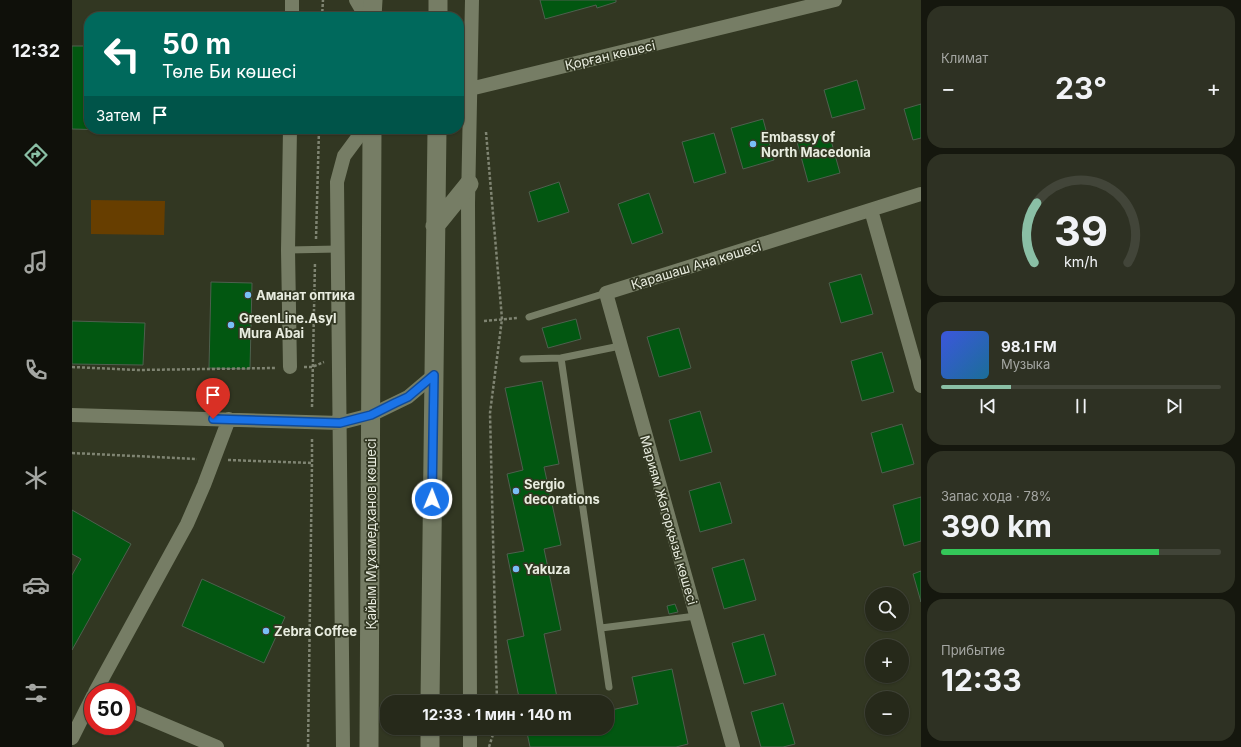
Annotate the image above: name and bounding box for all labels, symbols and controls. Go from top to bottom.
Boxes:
text: 50 m [162,27,231,61]
icon: left [96,28,148,80]
street label: Қорған көшесі [563,37,657,73]
text: 12:32 [12,40,60,61]
text: Климат [941,50,988,66]
text: Төле Би көшесі [162,61,296,82]
text: 23° [1055,70,1107,106]
text: − [941,75,956,101]
text: + [1206,75,1221,101]
icon: arrive [149,104,171,126]
text: Затем [96,106,141,125]
place label: Embassy of North Macedonia [761,129,871,160]
marker: Embassy of North Macedonia [748,139,758,149]
icon: directions [22,141,50,169]
text: 39 [1054,206,1108,256]
street label: Қарашаш Ана көшесі [629,238,763,292]
icon: music [22,248,50,276]
text: km/h [1064,253,1098,270]
place label: Аманат оптика [256,287,355,303]
marker: Аманат оптика [243,290,253,300]
place label: GreenLine.Asyl Mura Abai [239,310,337,341]
marker: GreenLine.Asyl Mura Abai [226,320,236,330]
text: 98.1 FM [1001,337,1057,356]
icon: phone [22,356,50,384]
text: Музыка [1001,356,1050,372]
pin [196,378,230,419]
icon: arrive [202,384,224,406]
icon: previous [977,395,999,417]
icon: pause [1070,395,1092,417]
icon: next [1163,395,1185,417]
street label: Мариям Жагорқызы көшесі [637,433,701,607]
street label: Қайым Мұхамедханов көшесі [363,439,379,629]
icon: climate [22,464,50,492]
place label: Sergio decorations [524,476,600,507]
position arrow [411,478,453,520]
marker: Sergio decorations [511,486,521,496]
text: Запас хода · 78% [941,488,1051,504]
text: 390 km [941,508,1052,544]
place label: Yakuza [524,561,570,577]
marker: Yakuza [511,564,521,574]
icon: car [22,571,50,599]
map controls [865,587,909,735]
button: search [865,587,909,631]
place label: Zebra Coffee [274,623,357,639]
marker: Zebra Coffee [261,626,271,636]
button: + [865,639,909,683]
text: Прибытие [941,642,1005,658]
text: 12:33 [941,662,1022,698]
icon: filters [22,679,50,707]
speed limit sign: 50 [84,683,136,735]
button: − [865,691,909,735]
text: 12:33 · 1 мин · 140 m [422,705,572,724]

